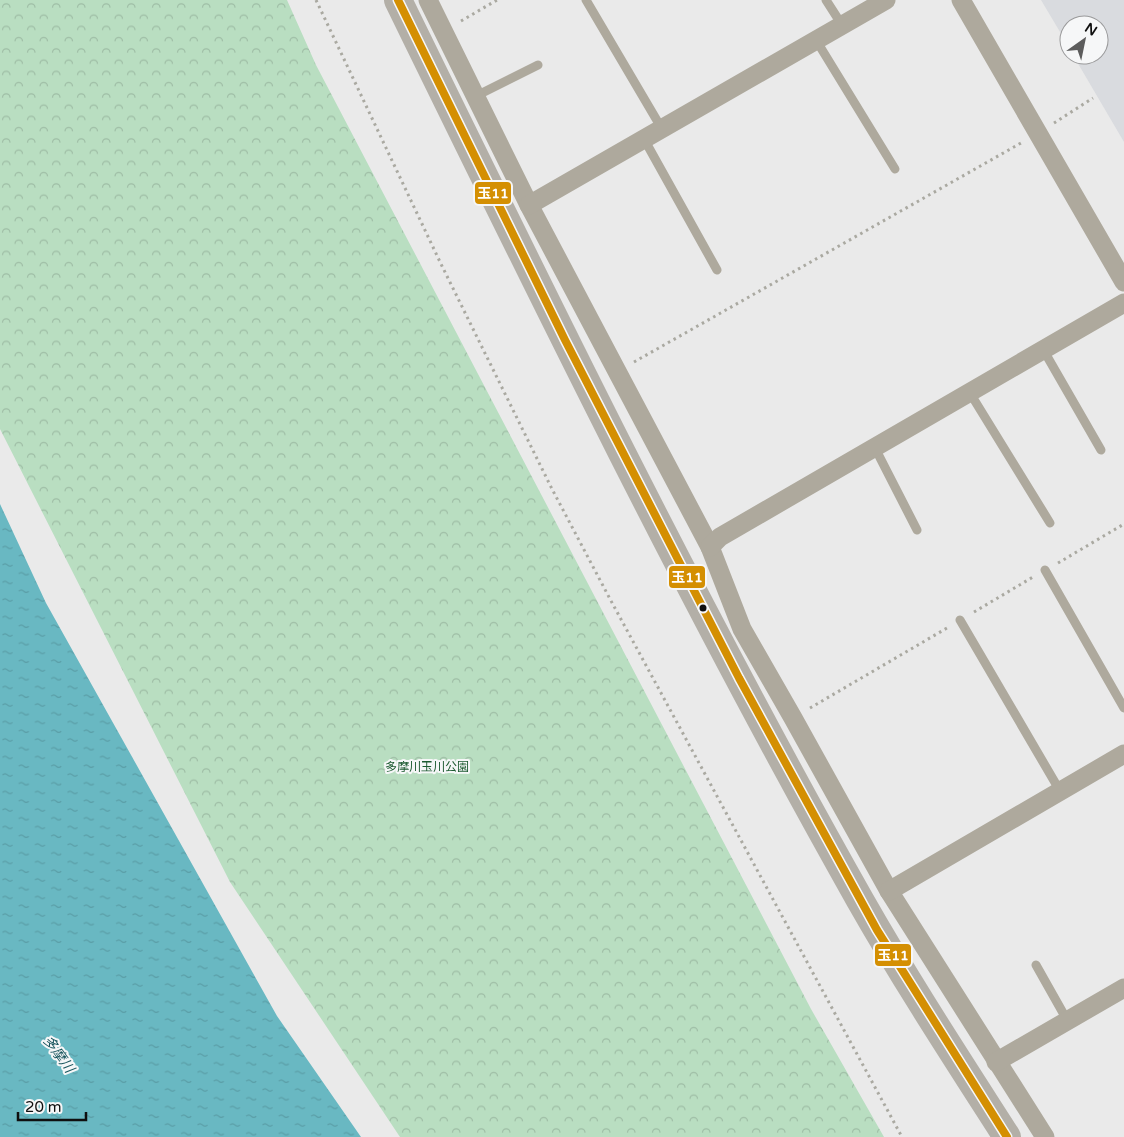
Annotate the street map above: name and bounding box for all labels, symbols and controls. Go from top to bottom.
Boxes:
north arrow [1059,15,1109,65]
text: N [1081,19,1100,40]
line badge: 玉11 [474,181,512,205]
text: 玉11 [477,185,509,202]
line badge: 玉11 [668,565,706,589]
text: 玉11 [671,569,703,586]
unlabelled marker [698,603,708,613]
park label: 多摩川玉川公園 [385,760,469,774]
line badge: 玉11 [874,943,912,967]
text: 玉11 [877,947,909,964]
water label: 多摩川 [39,1032,79,1078]
scale bar [18,1090,85,1122]
text: 20 m [25,1098,62,1116]

